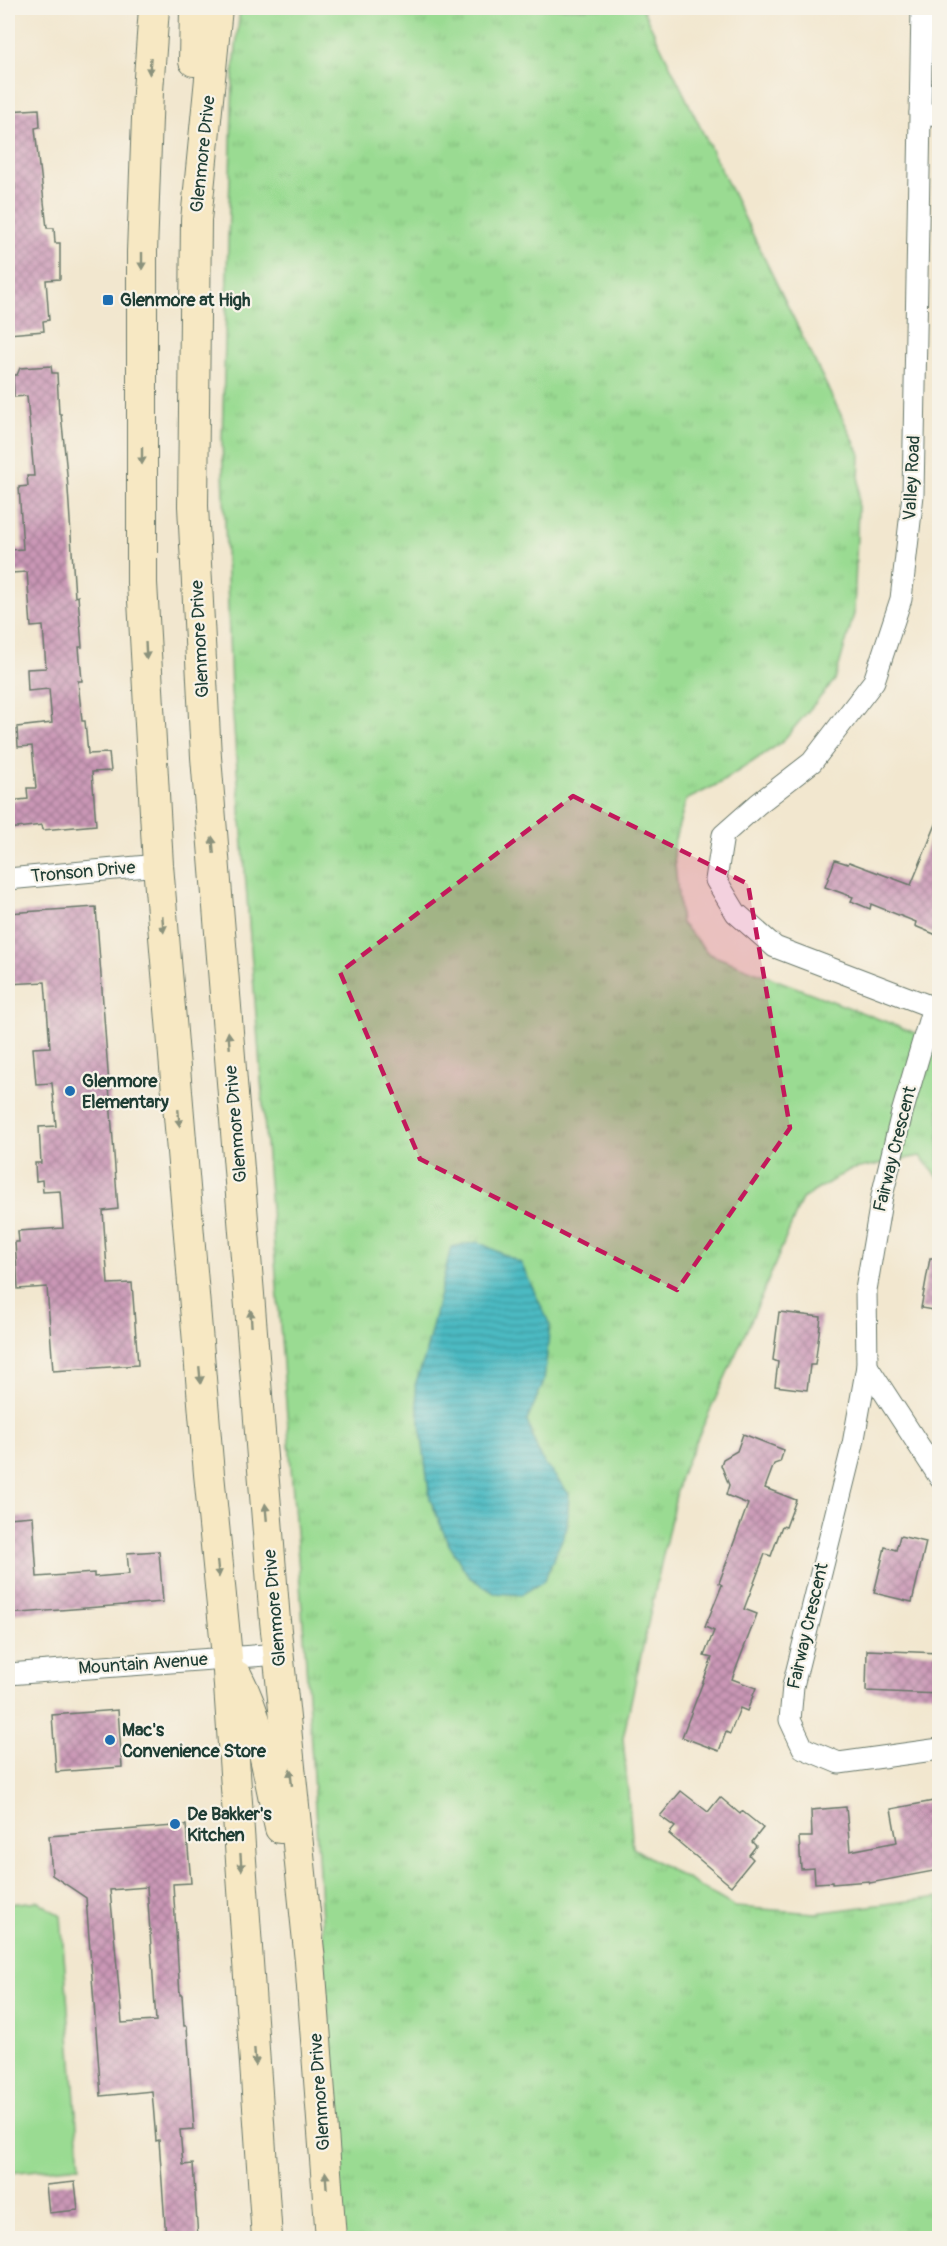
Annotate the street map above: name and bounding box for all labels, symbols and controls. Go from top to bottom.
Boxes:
one-way arrow [145,56,154,75]
street label: Glenmore Drive [185,94,221,214]
one-way arrow [137,251,147,270]
place label: Glenmore at High [120,289,251,312]
marker: Glenmore at High [101,293,115,307]
street label: Valley Road [898,435,926,521]
one-way arrow [137,446,147,465]
street label: Glenmore Drive [185,580,215,698]
one-way arrow [141,641,150,660]
one-way arrow [209,836,218,855]
street label: Tronson Drive [30,856,136,888]
one-way arrow [158,914,167,933]
one-way arrow [224,1030,234,1049]
street label: Glenmore Drive [219,1064,253,1184]
place label: Glenmore Elementary [82,1070,169,1114]
street label: Fairway Crescent [868,1083,922,1214]
marker: Glenmore Elementary [63,1084,77,1098]
one-way arrow [174,1108,184,1127]
one-way arrow [246,1308,256,1327]
one-way arrow [195,1366,205,1385]
one-way arrow [262,1503,271,1522]
street label: Glenmore Drive [258,1548,292,1668]
one-way arrow [213,1560,223,1579]
street label: Fairway Crescent [782,1560,834,1691]
street label: Mountain Avenue [77,1648,209,1680]
place label: Mac's Convenience Store [122,1719,267,1763]
marker: Mac's Convenience Store [103,1733,117,1747]
one-way arrow [286,1767,296,1786]
place label: De Bakker's Kitchen [187,1803,272,1847]
marker: De Bakker's Kitchen [168,1817,182,1831]
one-way arrow [236,1853,246,1872]
street label: Glenmore Drive [304,2032,336,2151]
one-way arrow [250,2047,259,2066]
one-way arrow [322,2171,331,2190]

